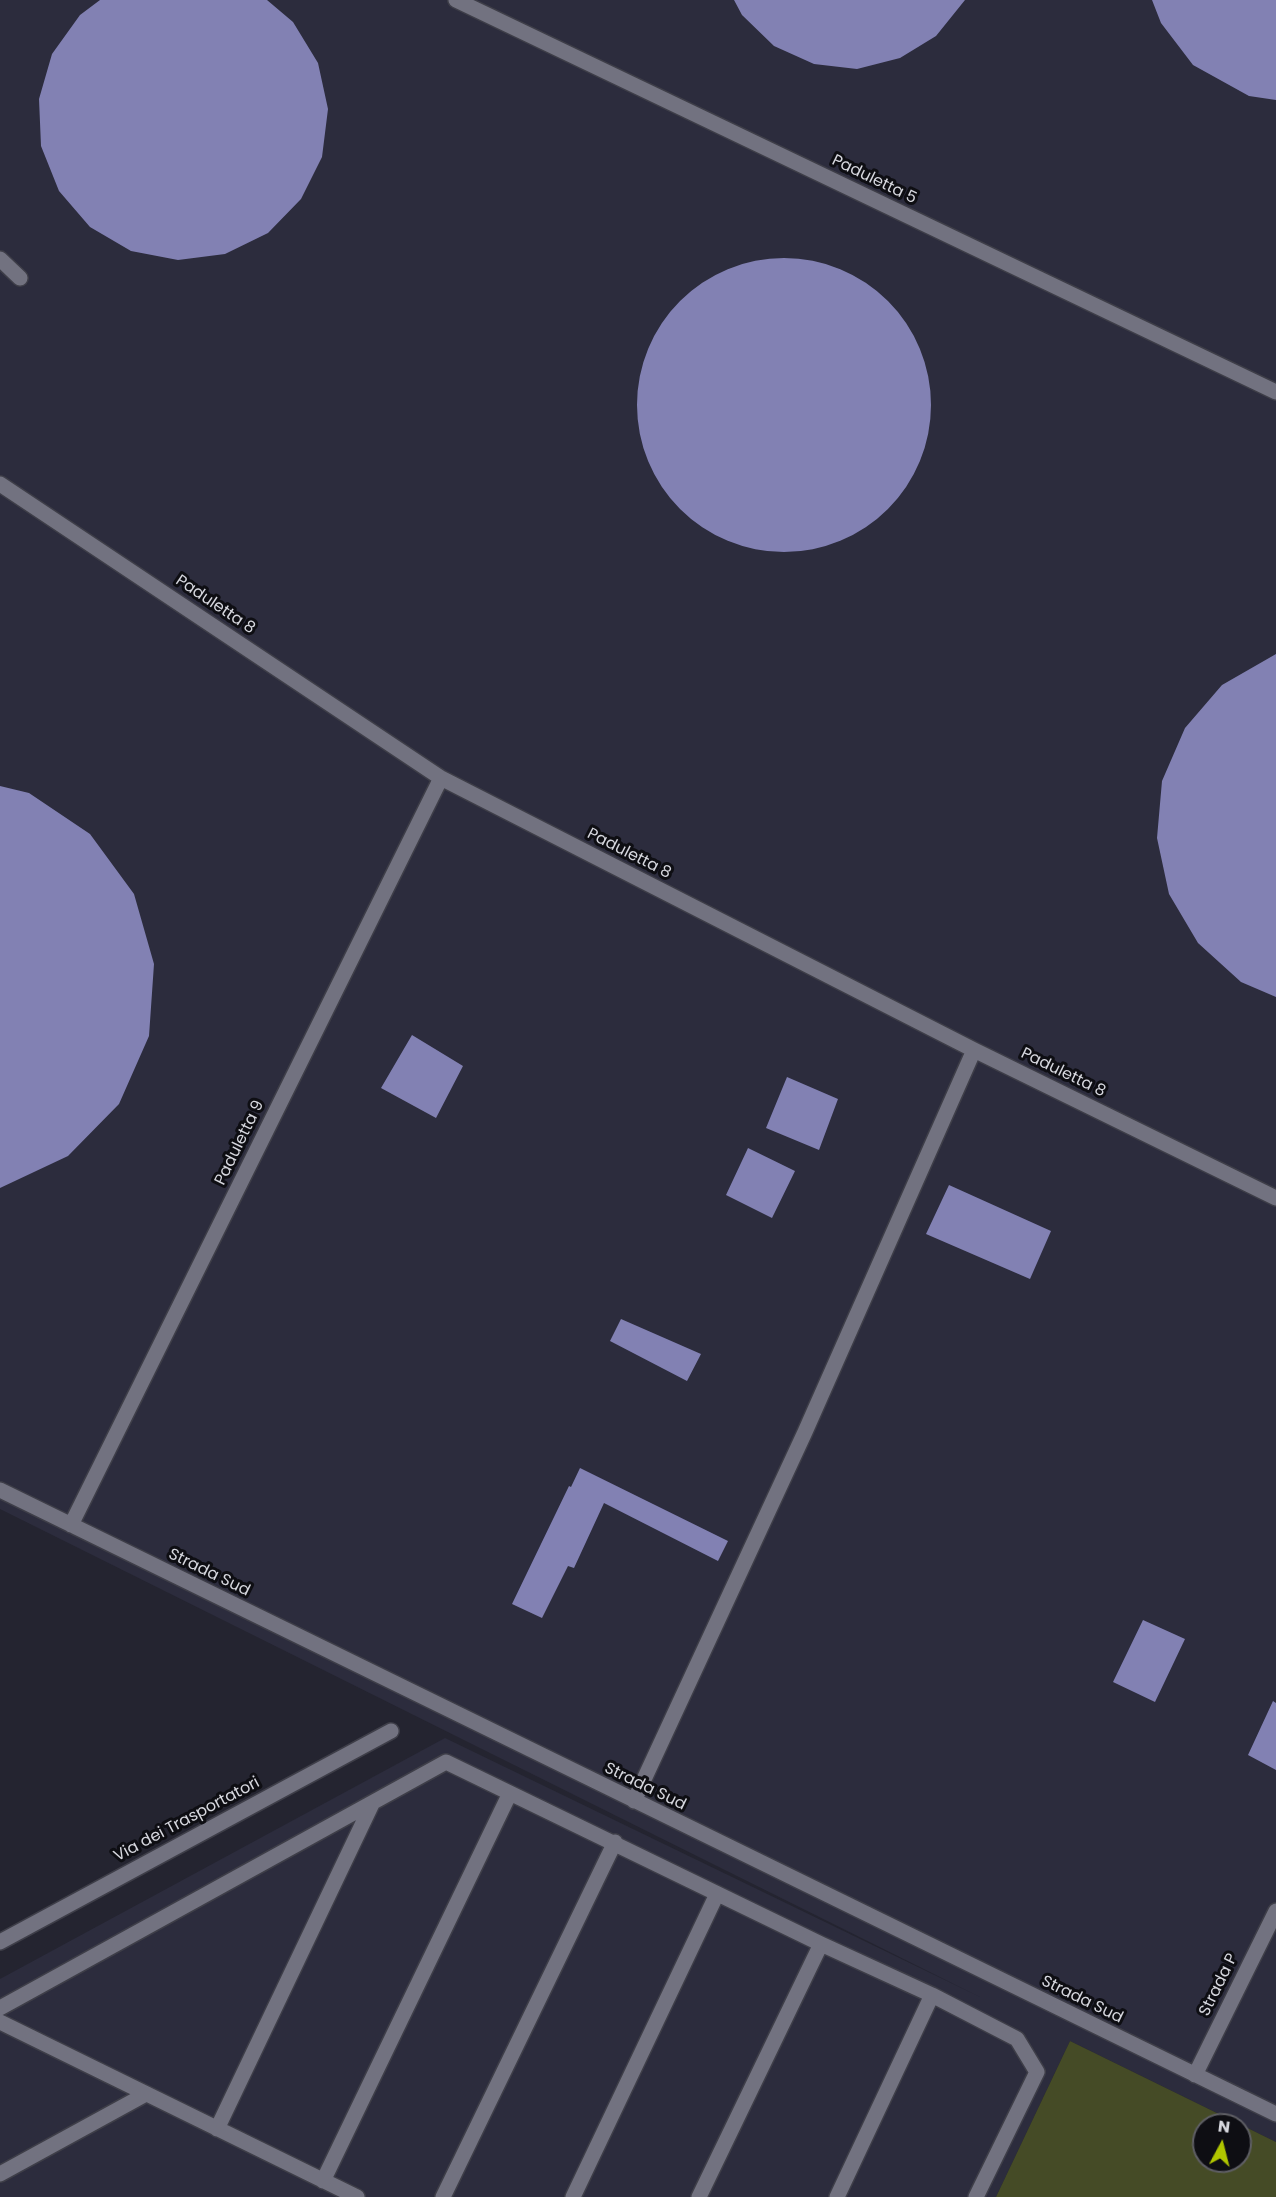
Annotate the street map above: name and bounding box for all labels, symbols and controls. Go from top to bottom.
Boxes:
street label: Paduletta 5 [829,151,919,209]
street label: Paduletta 8 [172,571,258,639]
street label: Paduletta 8 [584,825,674,883]
street label: Paduletta 8 [1018,1044,1108,1102]
street label: Paduletta 9 [211,1098,269,1188]
street label: Strada Sud [165,1545,253,1601]
street label: Strada Sud [601,1759,689,1815]
street label: Via dei Trasportatori [111,1773,263,1867]
street label: Strada P [1196,1951,1242,2019]
street label: Strada Sud [1038,1972,1126,2028]
north arrow [1192,2113,1252,2173]
text: N [1217,2114,1231,2139]

